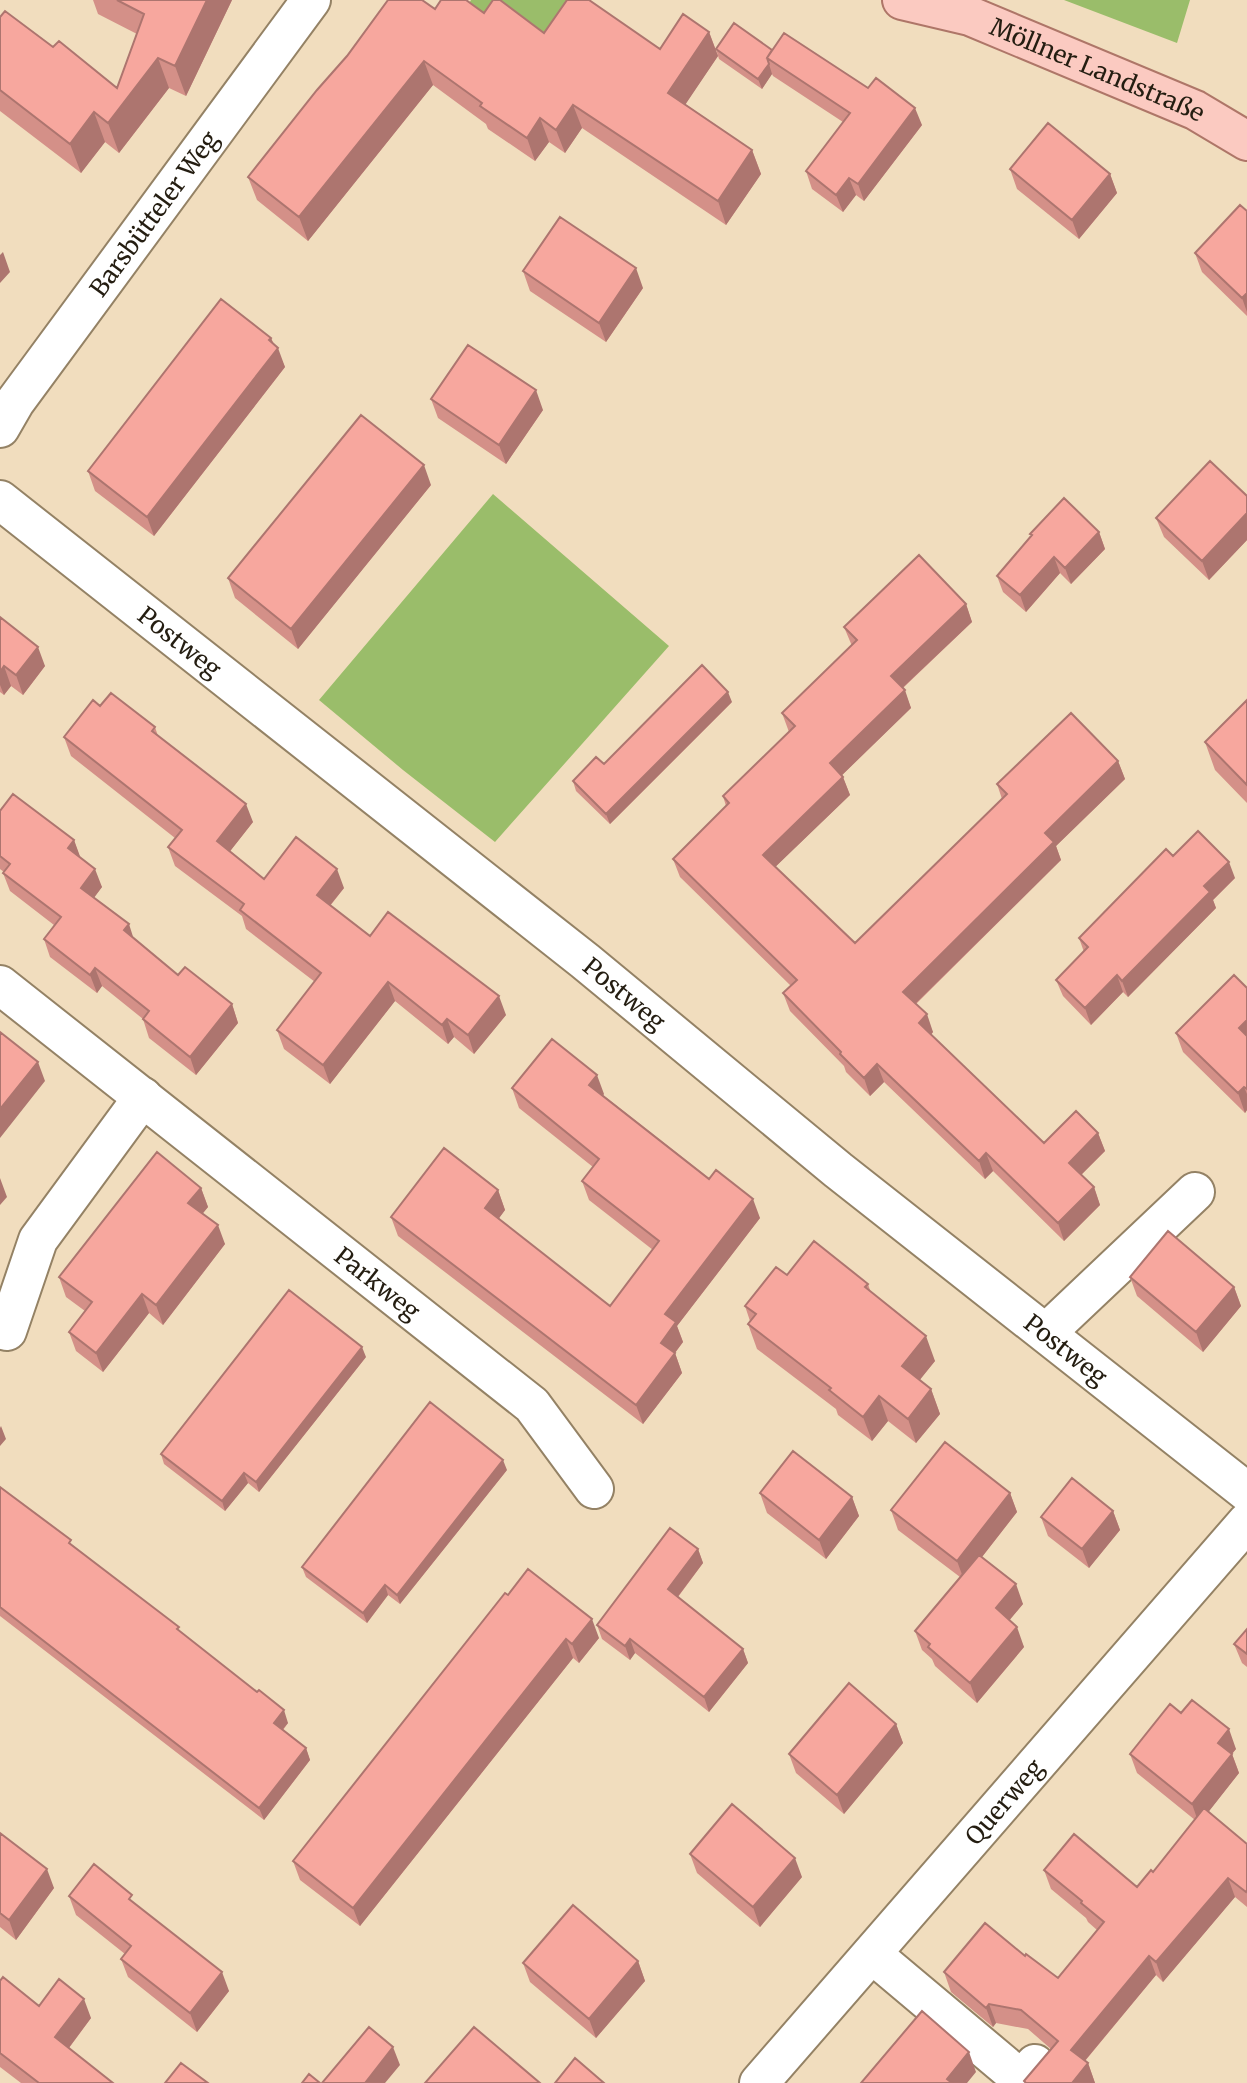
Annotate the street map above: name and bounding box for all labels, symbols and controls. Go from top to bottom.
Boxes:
street label: Möllner Landstraße [986,11,1211,128]
street label: Barsbütteler Weg [82,124,225,303]
street label: Postweg [132,599,228,684]
street label: Postweg [577,950,672,1037]
street label: Parkweg [328,1240,427,1327]
street label: Postweg [1018,1307,1114,1392]
street label: Querweg [958,1752,1050,1851]

